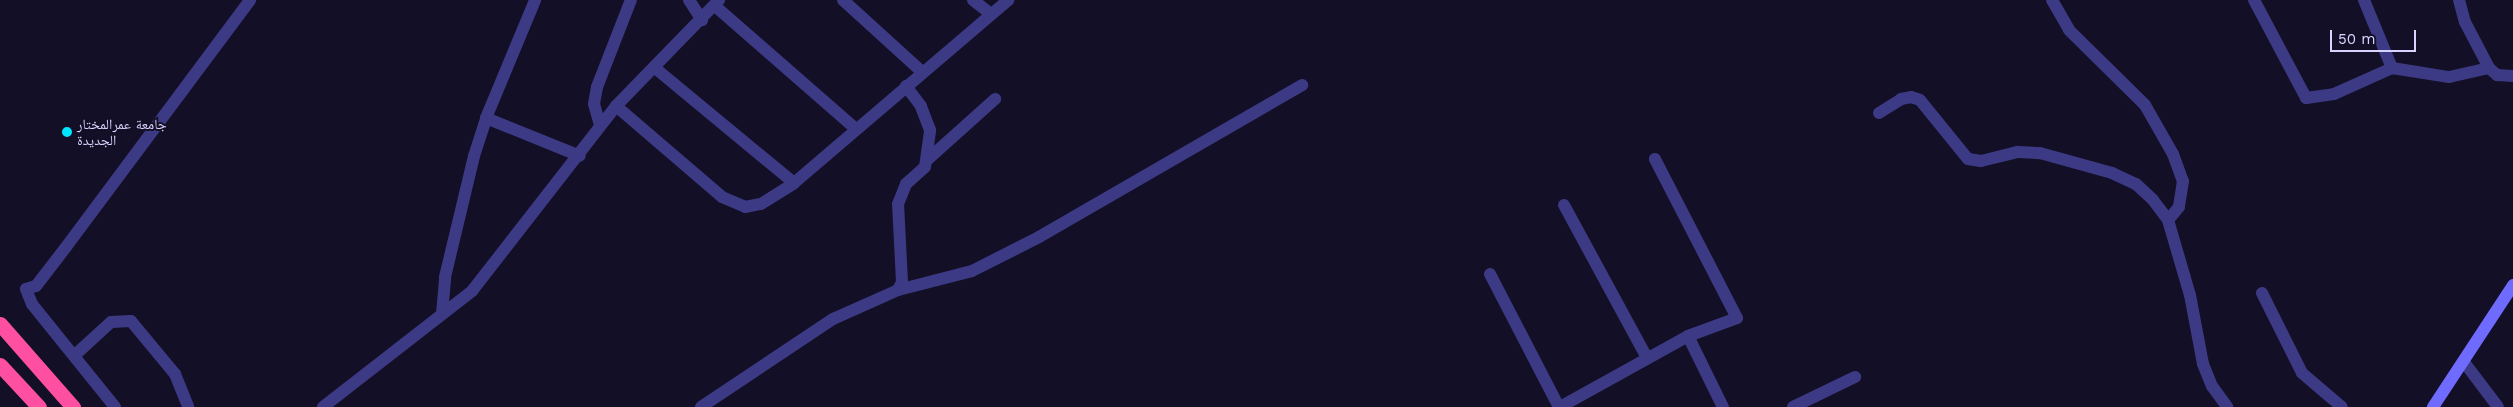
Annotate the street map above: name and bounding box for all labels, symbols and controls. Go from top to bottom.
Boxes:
scale bar [2333,20,2419,52]
text: 50 m [2338,30,2375,48]
place label: جامعة عمرالمختار الجديدة [77,116,167,148]
marker: جامعة عمرالمختار الجديدة [61,126,73,138]

